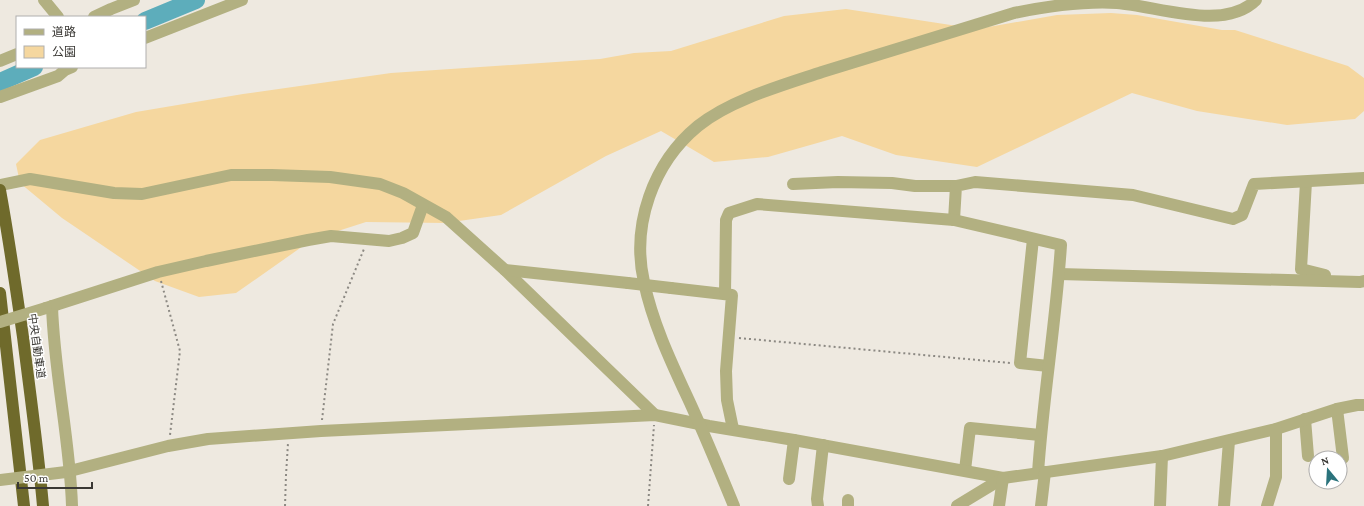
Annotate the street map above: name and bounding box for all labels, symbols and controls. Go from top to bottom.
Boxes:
legend [16,16,146,68]
text: 道路 [52,25,76,39]
text: 公園 [52,45,76,59]
street label: 中央自動車道 [26,312,48,380]
north arrow [1308,450,1348,490]
text: N [1319,453,1331,467]
scale bar [18,464,92,490]
text: 50 m [24,471,49,485]

